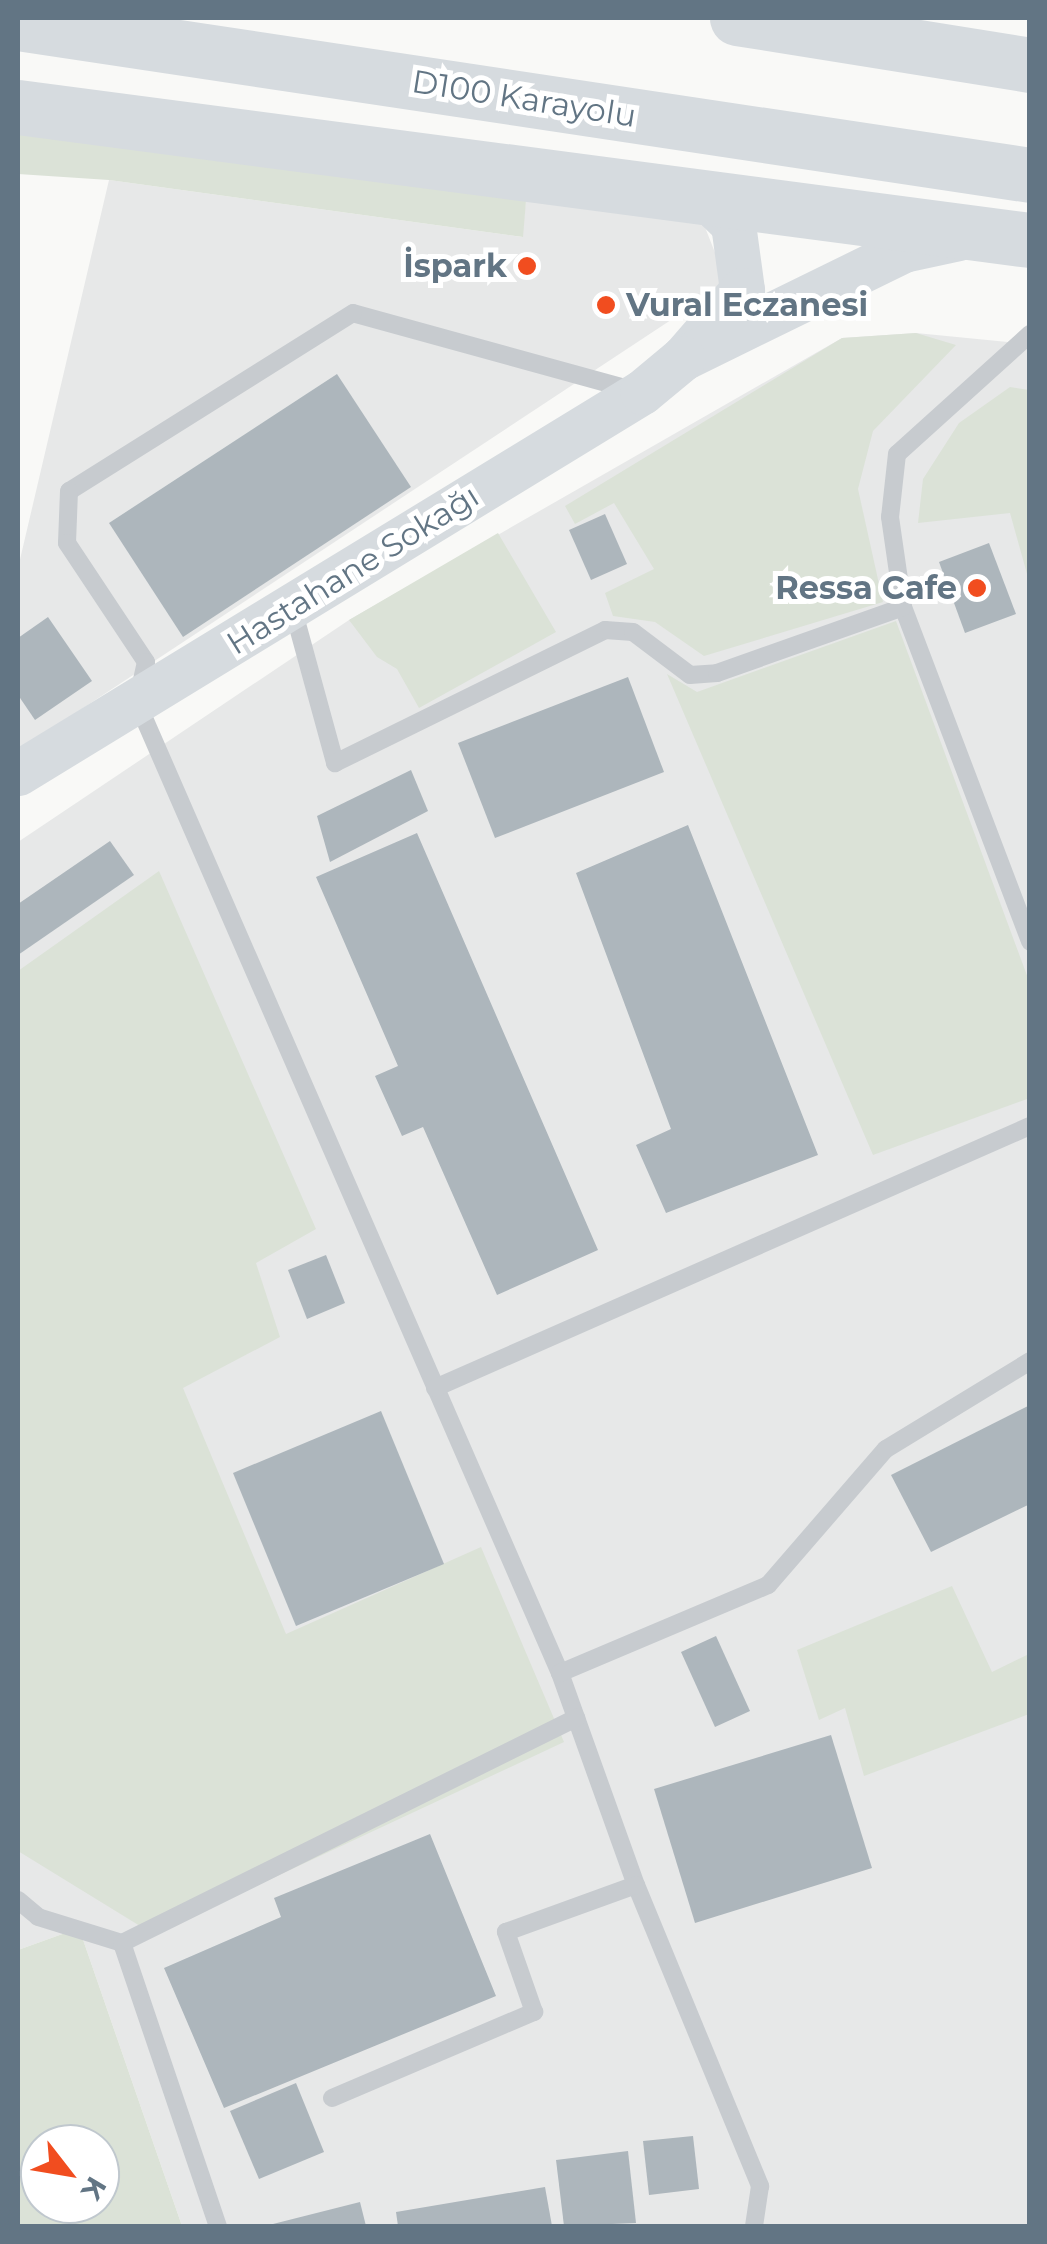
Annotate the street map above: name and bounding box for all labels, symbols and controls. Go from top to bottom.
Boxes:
street label: D100 Karayolu [409,62,639,136]
place label: İspark [403,247,507,285]
marker: İspark [516,255,538,277]
place label: Vural Eczanesi [626,286,868,324]
marker: Vural Eczanesi [595,294,617,316]
street label: Hastahane Sokağı [220,477,486,663]
place label: Ressa Cafe [775,569,957,607]
marker: Ressa Cafe [966,577,988,599]
north arrow [20,2124,120,2224]
text: K [74,2171,114,2206]

